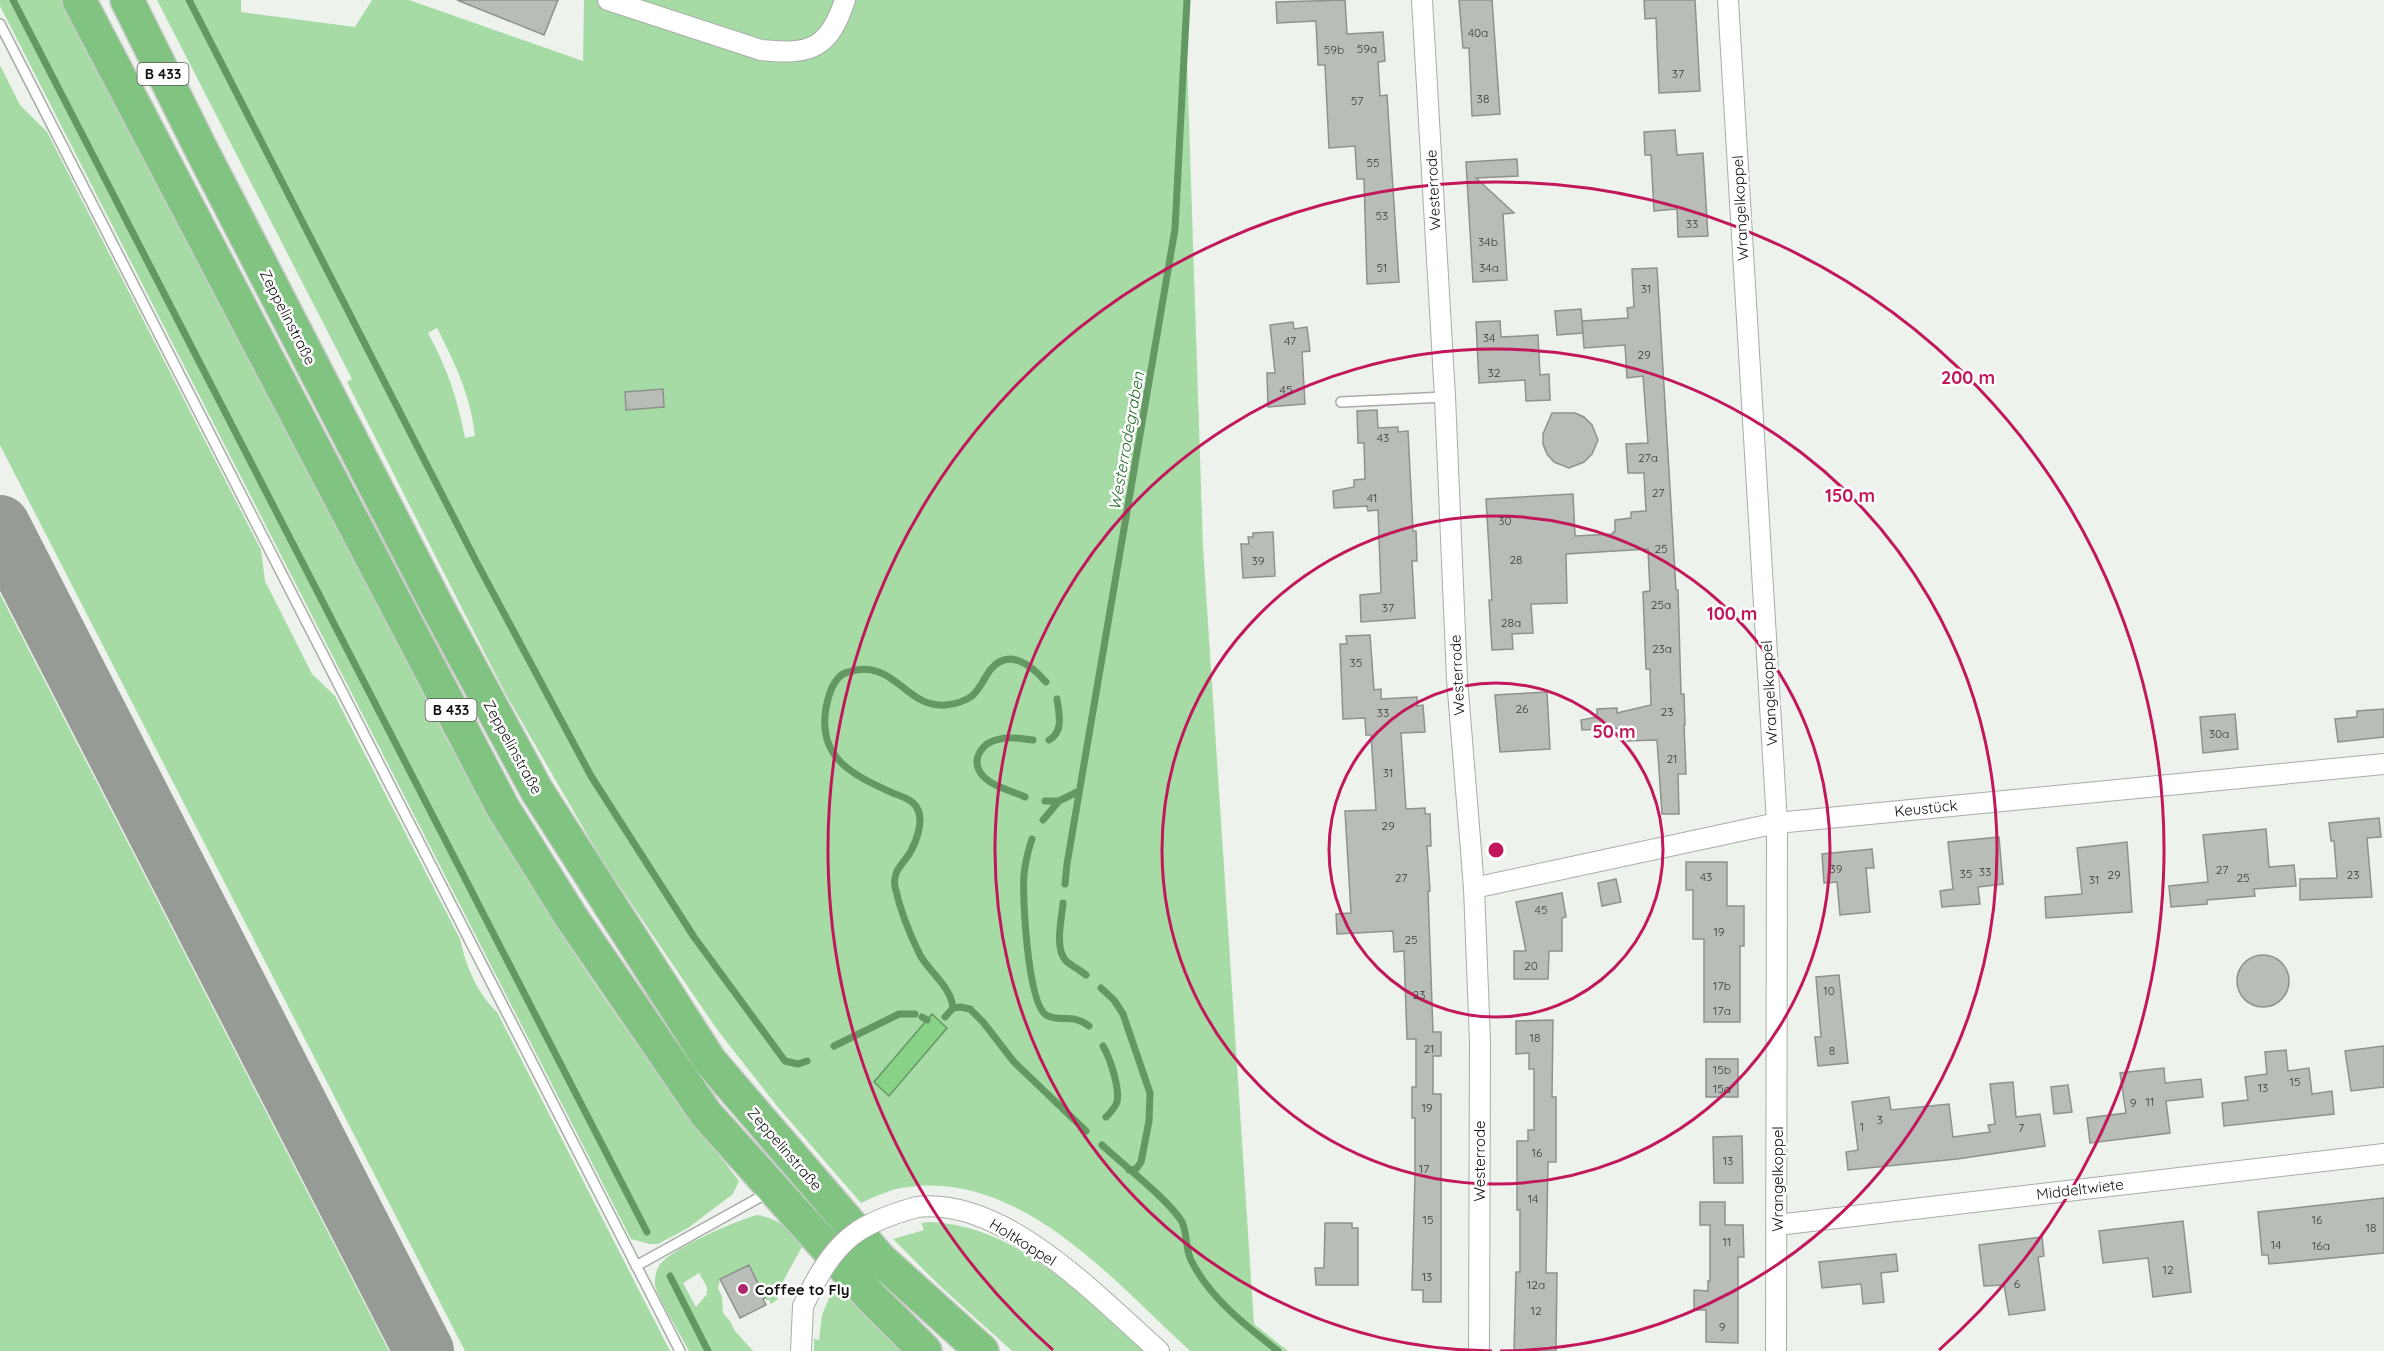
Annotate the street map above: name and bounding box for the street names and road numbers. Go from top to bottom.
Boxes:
road number: B 433 [138,63,188,85]
street label: Westerrode [1421,149,1445,231]
street label: Wrangelkoppel [1728,155,1752,261]
street label: Zeppelinstraße [256,266,320,368]
street label: Westerrode [1445,634,1469,716]
street label: Wrangelkoppel [1757,640,1781,746]
street label: Zeppelinstraße [479,697,547,797]
road number: B 433 [426,699,476,721]
street label: Keustück [1894,795,1958,821]
street label: Zeppelinstraße [744,1103,826,1195]
street label: Westerrode [1470,1120,1489,1202]
street label: Wrangelkoppel [1768,1126,1787,1232]
street label: Middeltwiete [2035,1174,2125,1204]
street label: Holtkoppel [986,1214,1060,1270]

